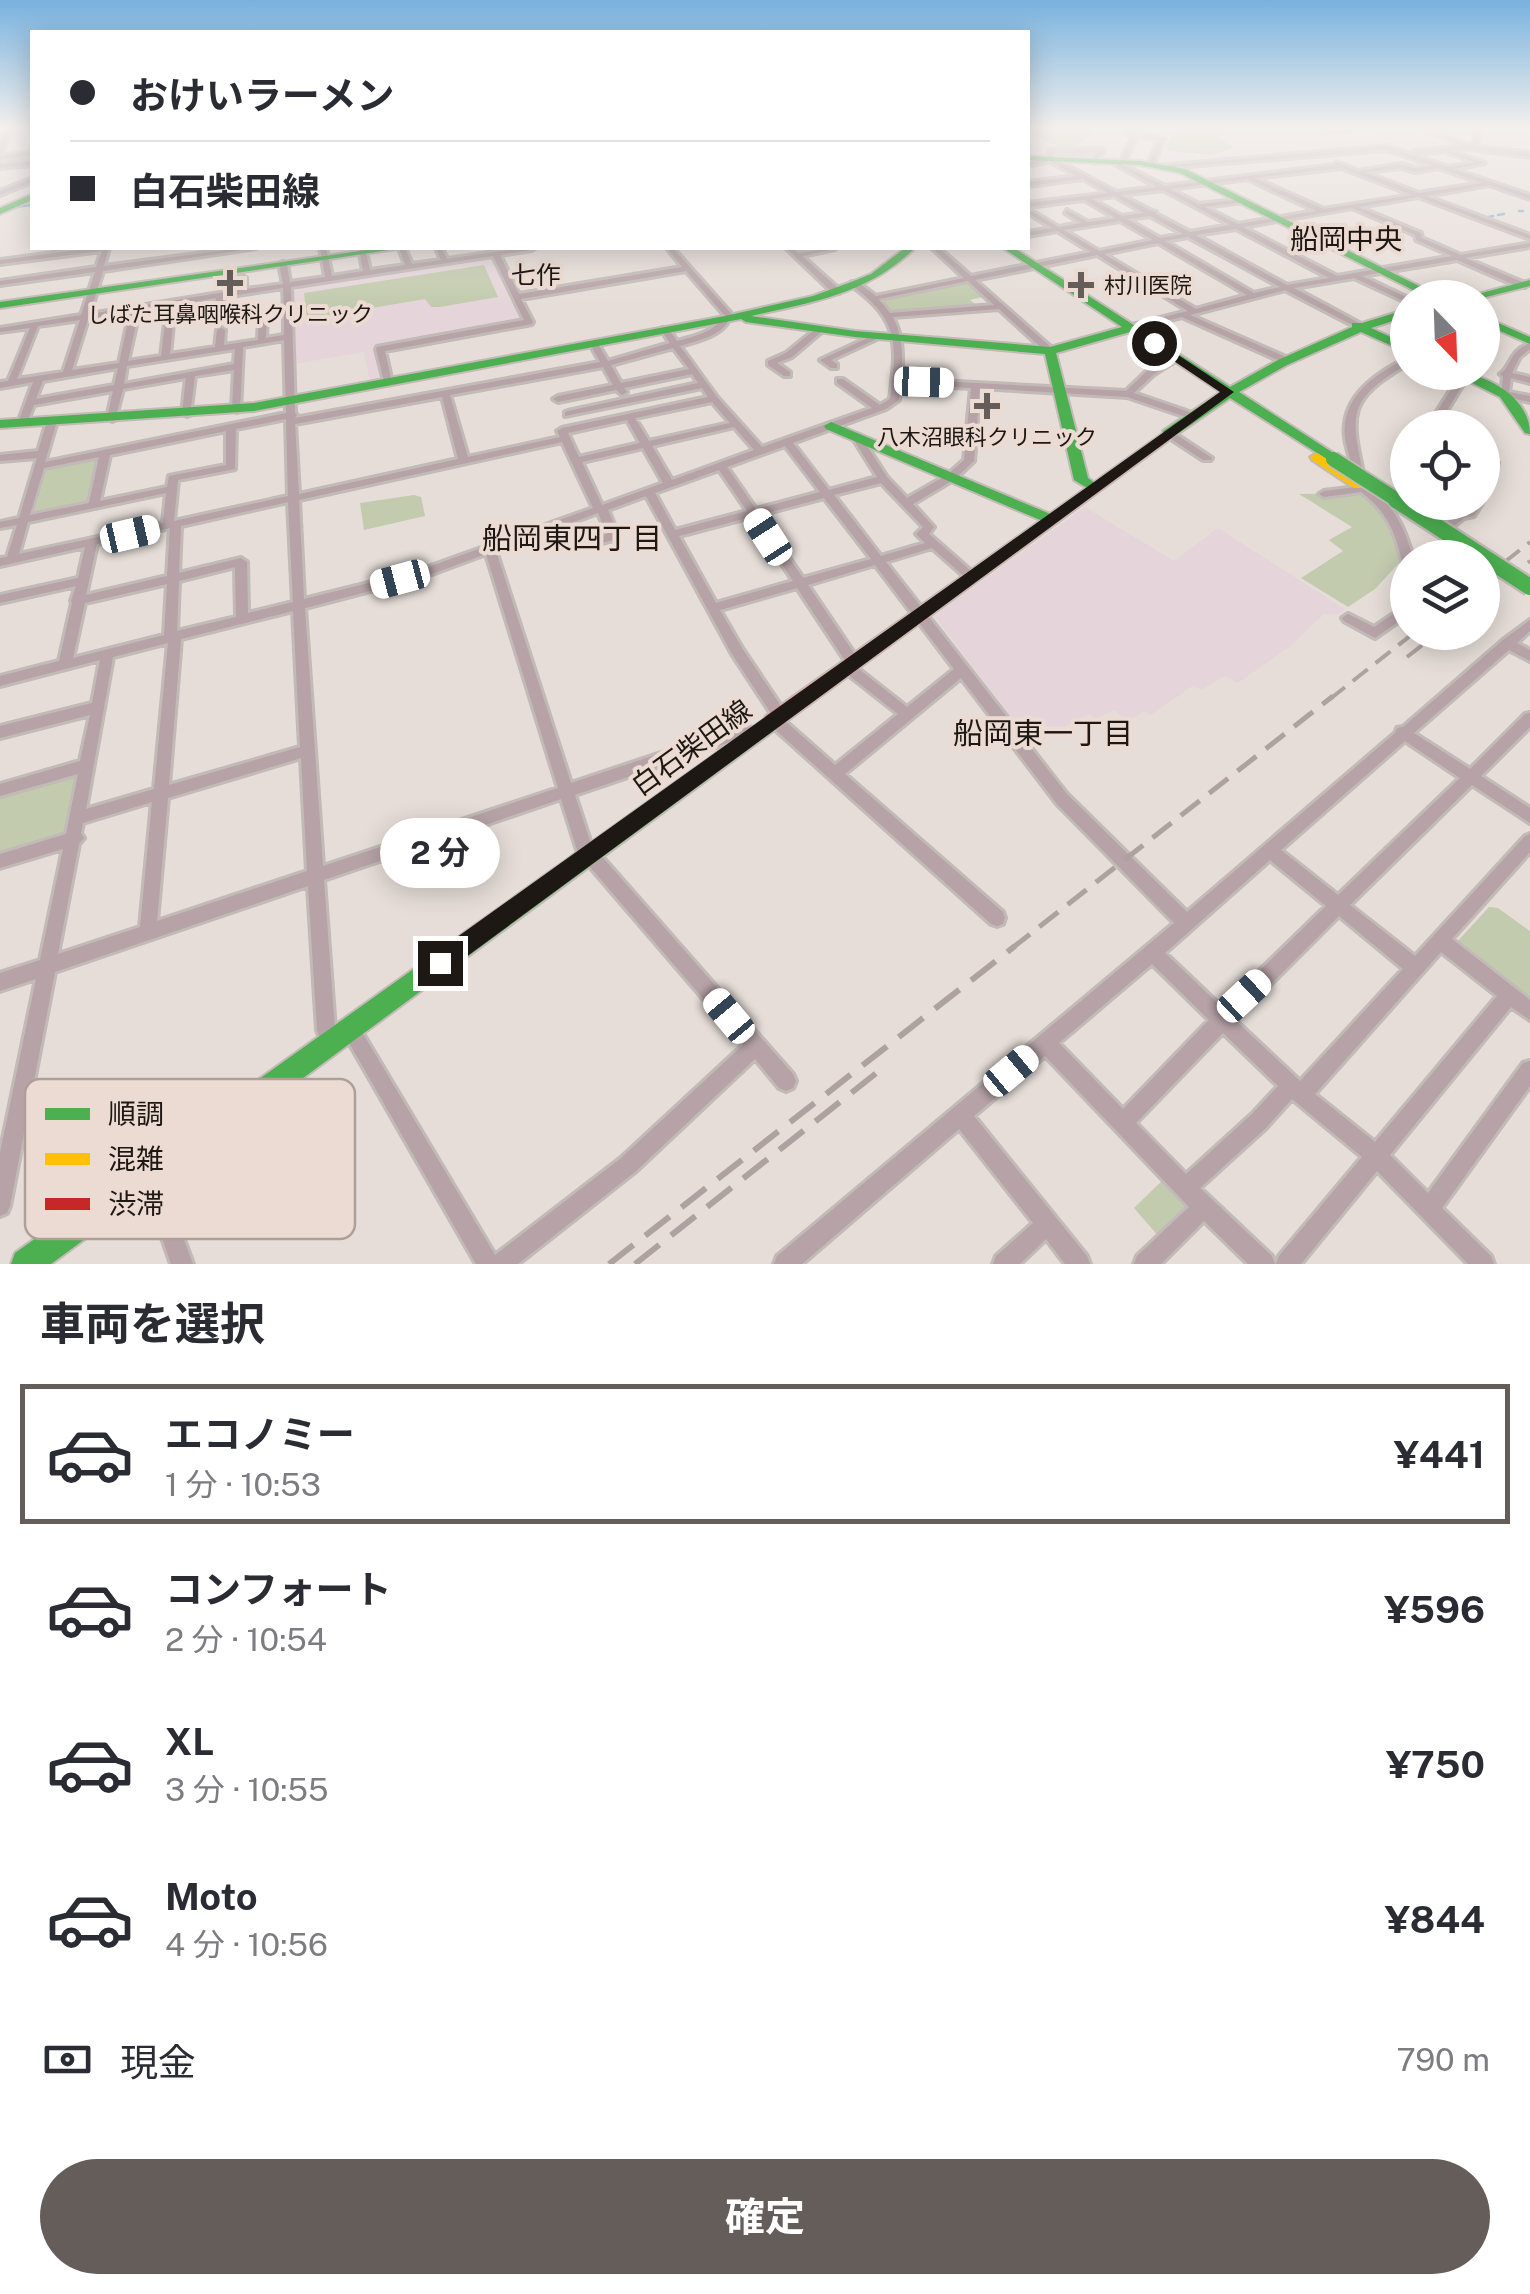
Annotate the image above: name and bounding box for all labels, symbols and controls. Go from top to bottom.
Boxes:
text: おけいラーメン [130,73,394,118]
text: 白石柴田線 [130,169,320,214]
district label: 船岡中央 [1290,222,1402,255]
district label: 七作 [511,260,561,290]
marker: しばた耳鼻咽喉科クリニック [217,270,243,296]
marker: 村川医院 [1068,272,1094,298]
place label: 村川医院 [1104,272,1192,298]
north arrow [1390,280,1500,390]
map controls [1390,280,1500,650]
place label: しばた耳鼻咽喉科クリニック [87,301,373,327]
route start [1132,321,1177,366]
car [893,366,955,398]
marker: 八木沼眼科クリニック [974,393,1000,419]
button: locate [1390,410,1500,520]
place label: 八木沼眼科クリニック [877,424,1097,450]
car [739,504,797,570]
car [97,513,163,555]
district label: 船岡東四丁目 [482,520,662,556]
button: layers [1390,540,1500,650]
car [367,557,433,601]
street label: 白石柴田線 [625,693,757,801]
district label: 船岡東一丁目 [953,715,1133,751]
callout: 2 分 [380,818,500,888]
text: 2 分 [410,834,470,871]
route end [418,941,463,986]
car [1212,965,1276,1027]
car [698,983,760,1049]
car [978,1040,1044,1102]
legend [25,1079,355,1239]
text: 順調 [108,1097,164,1130]
text: 混雑 [108,1142,164,1175]
text: 渋滞 [108,1187,164,1220]
text: 車両を選択 [40,1297,265,1350]
icon: car [45,1409,135,1499]
text: エコノミー [165,1412,355,1457]
text: ¥441 [1394,1432,1485,1477]
text: 1 分 · 10:53 [165,1466,321,1503]
icon: car [45,1564,135,1654]
text: コンフォート [165,1567,392,1612]
text: ¥596 [1384,1587,1485,1632]
text: 2 分 · 10:54 [165,1621,327,1658]
icon: car [45,1719,135,1809]
text: XL [165,1719,214,1764]
text: ¥750 [1386,1742,1485,1787]
text: 3 分 · 10:55 [165,1771,328,1808]
icon: car [45,1874,135,1964]
text: Moto [165,1874,258,1919]
text: ¥844 [1385,1897,1485,1942]
text: 4 分 · 10:56 [165,1926,328,1963]
icon: cash [40,2032,95,2087]
text: 現金 [120,2040,196,2085]
text: 790 m [1397,2041,1490,2078]
button: 確定 [40,2159,1490,2274]

